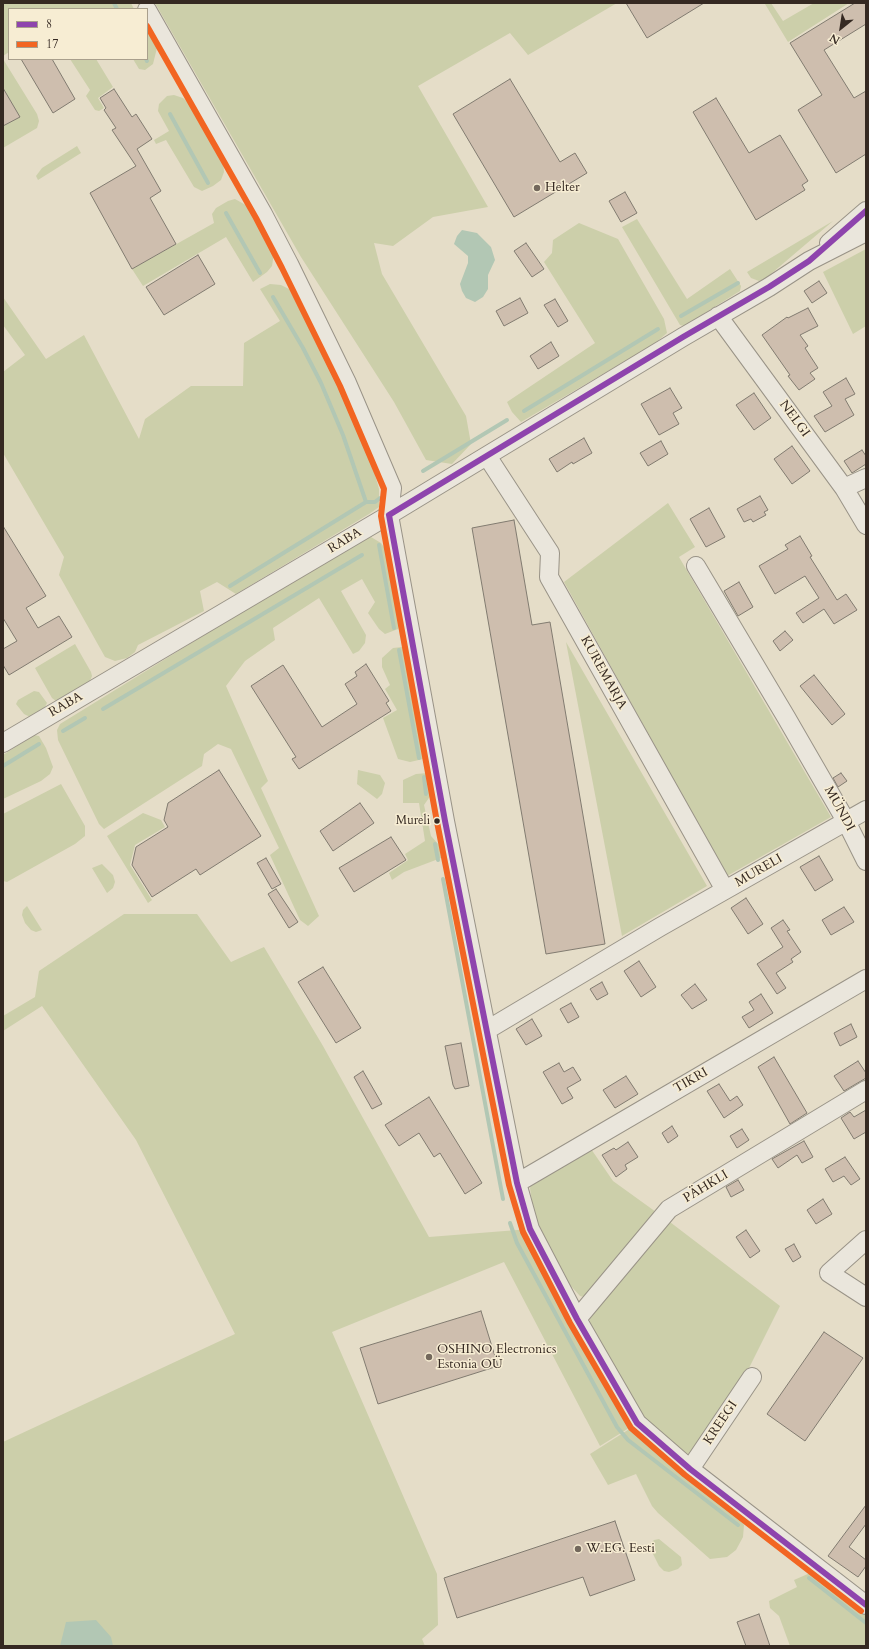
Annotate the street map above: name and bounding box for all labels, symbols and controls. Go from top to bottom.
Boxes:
legend [8,8,148,60]
north arrow [821,8,861,48]
text: 8 [46,16,52,32]
text: N [827,30,843,48]
text: 17 [46,36,58,52]
place label: Helter [545,180,580,196]
marker: Helter [532,183,542,193]
street label: NELGI [775,398,813,440]
street label: RABA [325,525,365,557]
street label: KUREMARJA [576,634,630,712]
street label: RABA [46,689,86,721]
street label: MÜNDI [820,784,858,834]
place label: Mureli [396,814,430,828]
marker: Mureli [432,816,442,826]
street label: MURELI [733,851,785,891]
street label: TIKRI [671,1065,711,1097]
street label: PÄHKLI [681,1167,731,1207]
place label: OSHINO Electronics Estonia OÜ [437,1342,556,1373]
marker: OSHINO Electronics Estonia OÜ [424,1352,434,1362]
street label: KREEGI [701,1398,741,1448]
place label: W.EG. Eesti [586,1541,655,1557]
marker: W.EG. Eesti [573,1544,583,1554]

